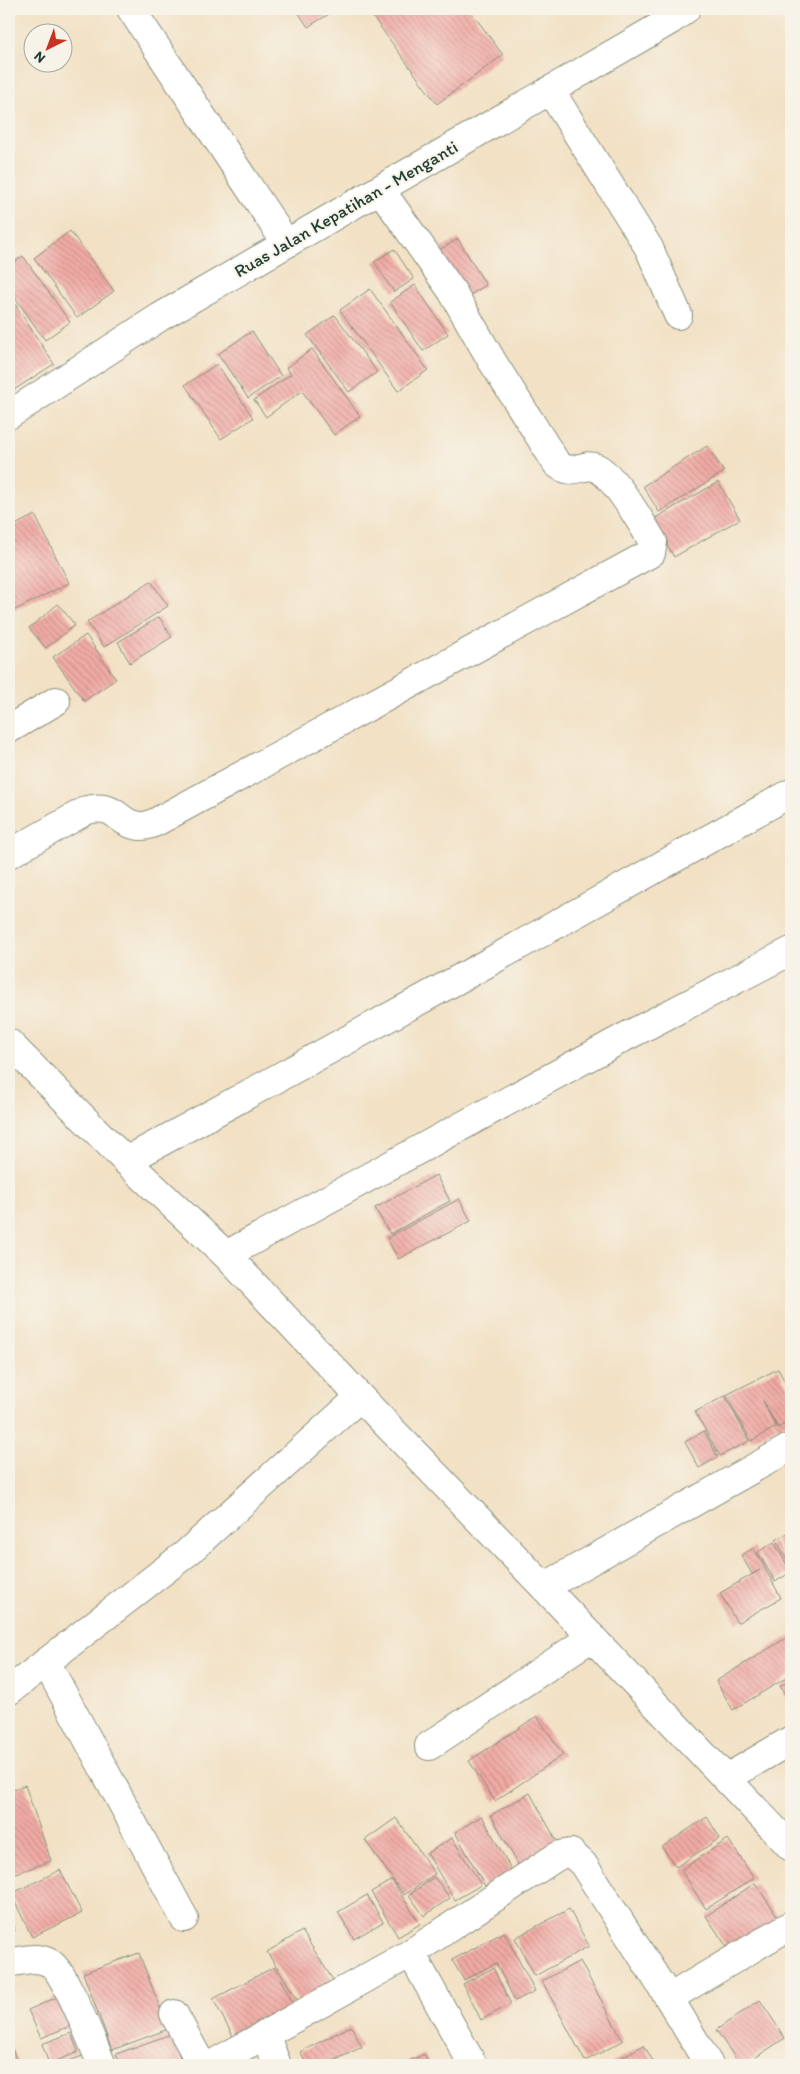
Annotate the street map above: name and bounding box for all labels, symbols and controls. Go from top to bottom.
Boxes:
north arrow [22,22,72,72]
text: N [30,48,49,67]
street label: Ruas Jalan Kepatihan - Menganti [230,136,462,282]

